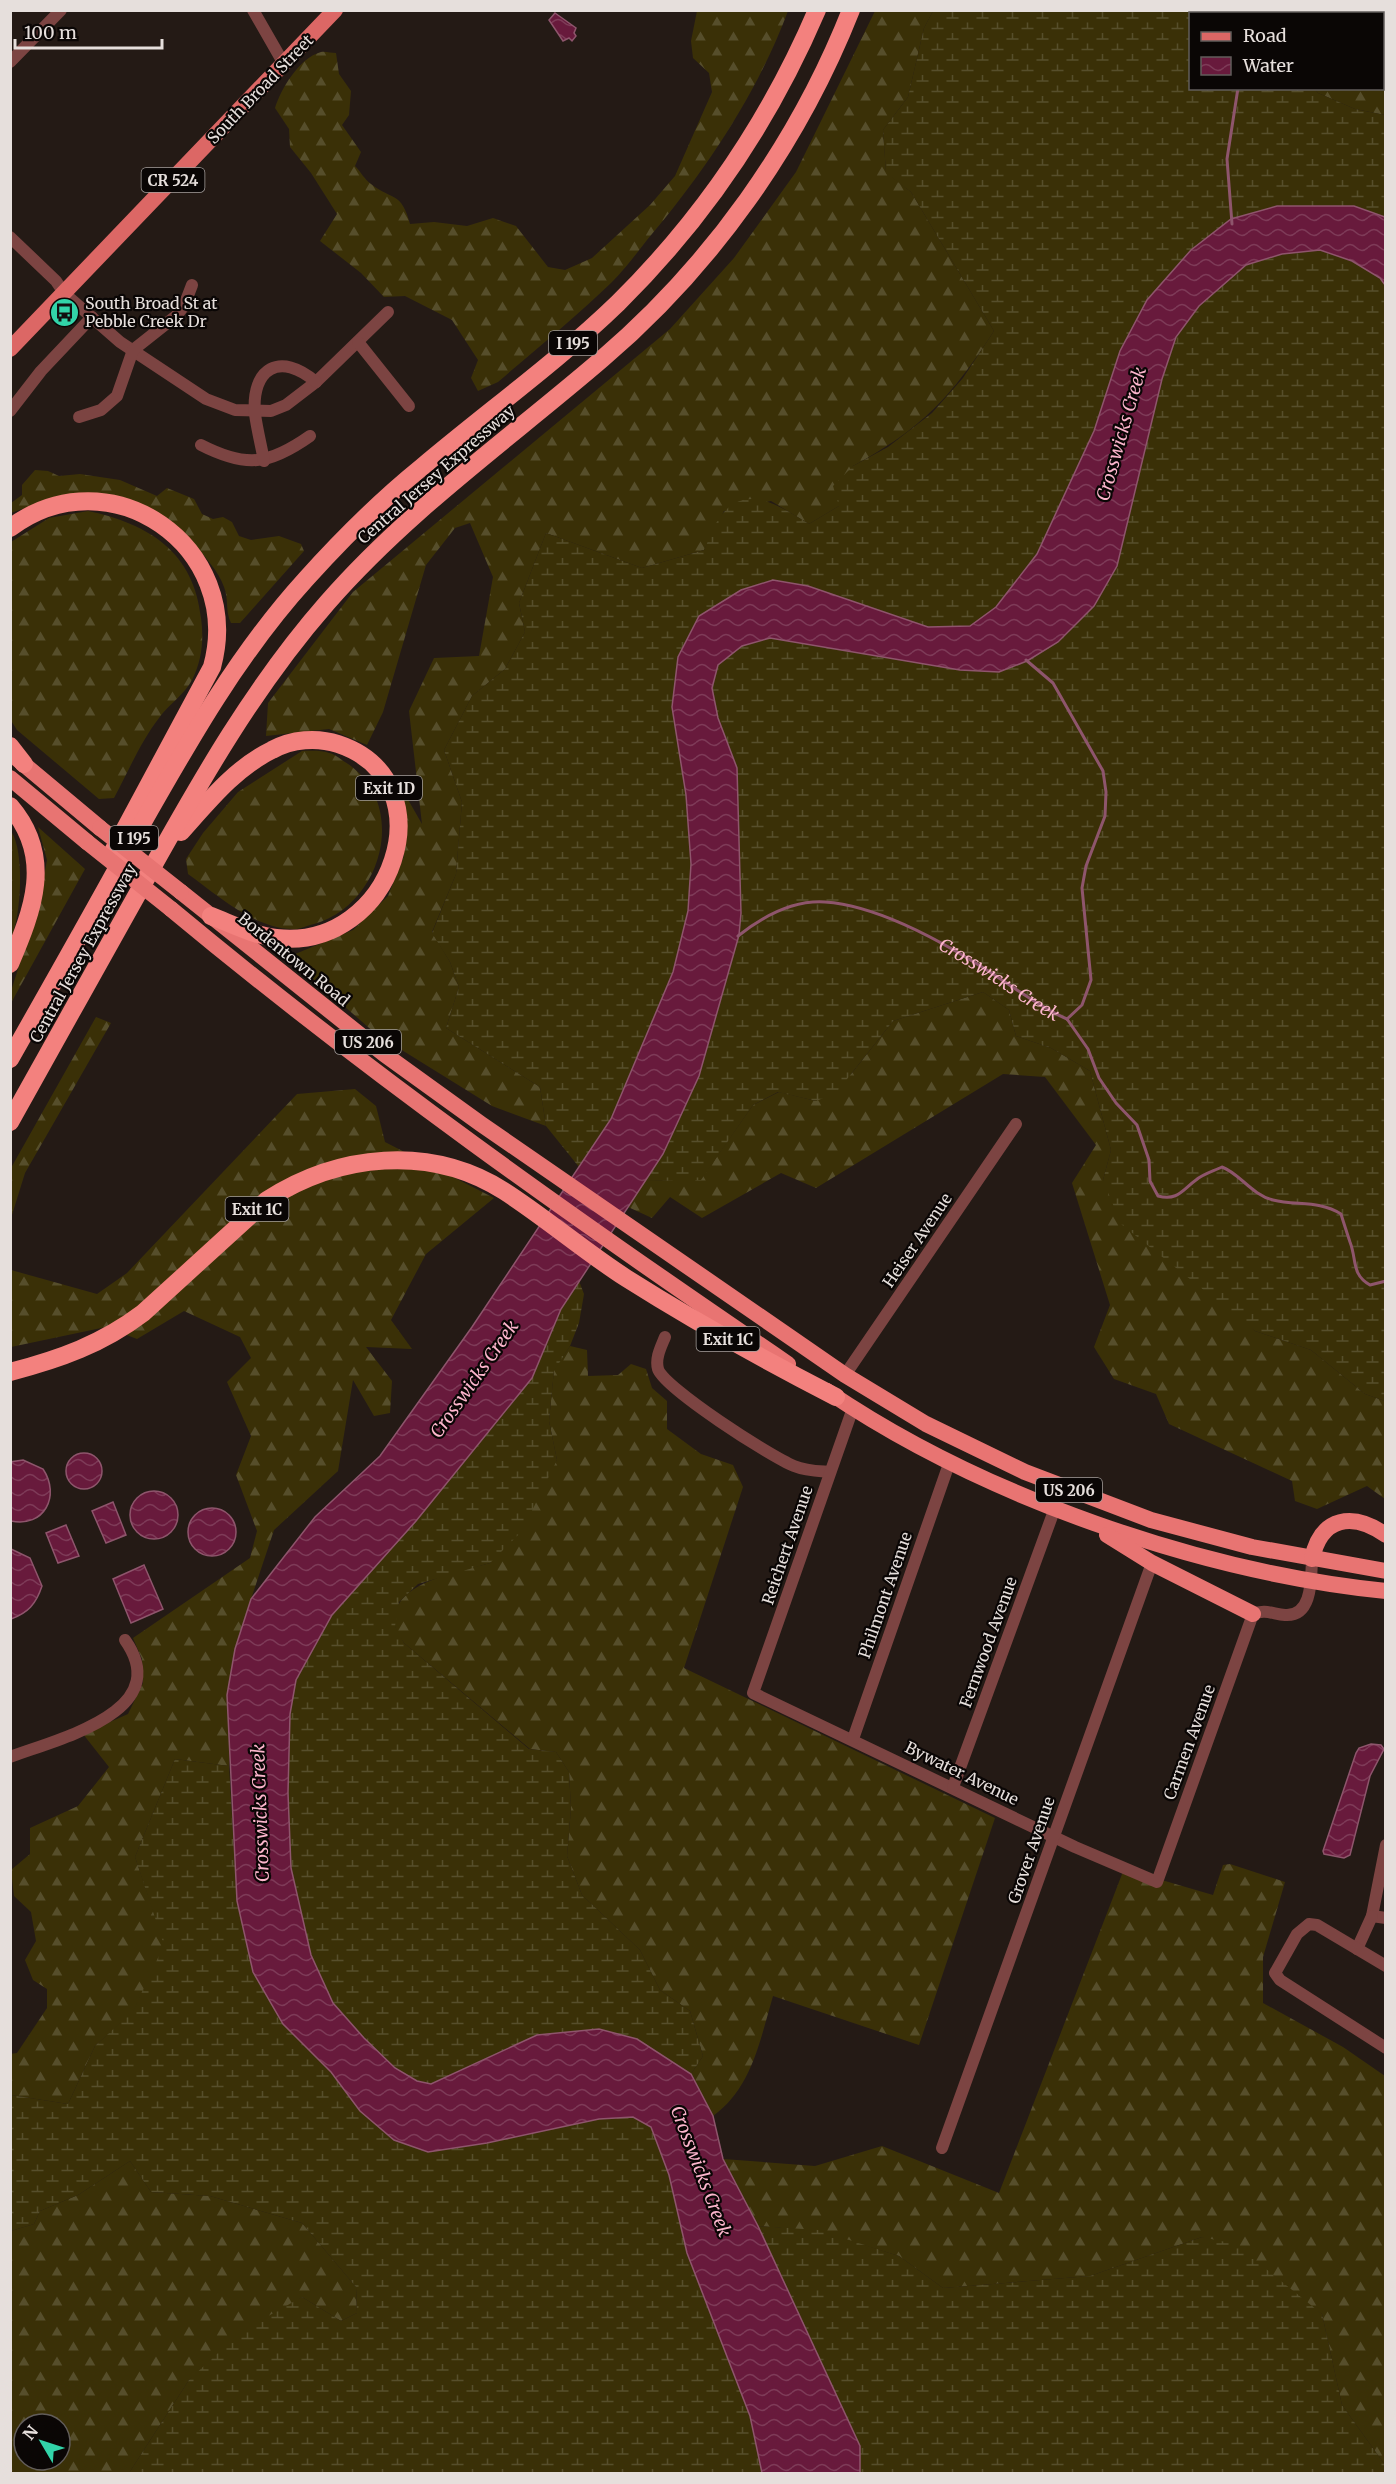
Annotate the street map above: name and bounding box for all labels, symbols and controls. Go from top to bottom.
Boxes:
scale bar [15,12,162,50]
legend [1189,12,1384,90]
text: 100 m [24,21,77,44]
text: Road [1243,24,1287,47]
street label: South Broad Street [203,30,318,148]
text: Water [1242,54,1294,77]
road number: CR 524 [142,168,204,192]
place label: South Broad St at Pebble Creek Dr [85,293,218,331]
bus stop icon: South Broad St at Pebble Creek Dr [48,296,80,328]
road number: I 195 [549,331,597,355]
water label: Crosswicks Creek [1091,364,1151,504]
street label: Central Jersey Expressway [353,400,519,548]
road number: Exit 1D [356,776,422,800]
road number: I 195 [110,826,158,850]
street label: Central Jersey Expressway [25,859,141,1046]
street label: Bordentown Road [234,908,354,1010]
water label: Crosswicks Creek [935,932,1064,1026]
road number: US 206 [335,1030,401,1054]
street label: Heiser Avenue [878,1189,956,1291]
road number: Exit 1C [226,1197,288,1221]
water label: Crosswicks Creek [425,1316,523,1442]
road number: Exit 1C [696,1327,760,1351]
road number: US 206 [1036,1478,1102,1502]
street label: Reichert Avenue [757,1483,817,1607]
street label: Philmont Avenue [854,1529,916,1661]
street label: Fernwood Avenue [955,1574,1021,1710]
street label: Carmen Avenue [1159,1682,1219,1802]
street label: Bywater Avenue [902,1737,1022,1809]
water label: Crosswicks Creek [246,1743,274,1883]
street label: Grover Avenue [1003,1794,1059,1906]
water label: Crosswicks Creek [665,2102,737,2240]
north arrow [12,2412,72,2472]
text: N [19,2421,42,2444]

